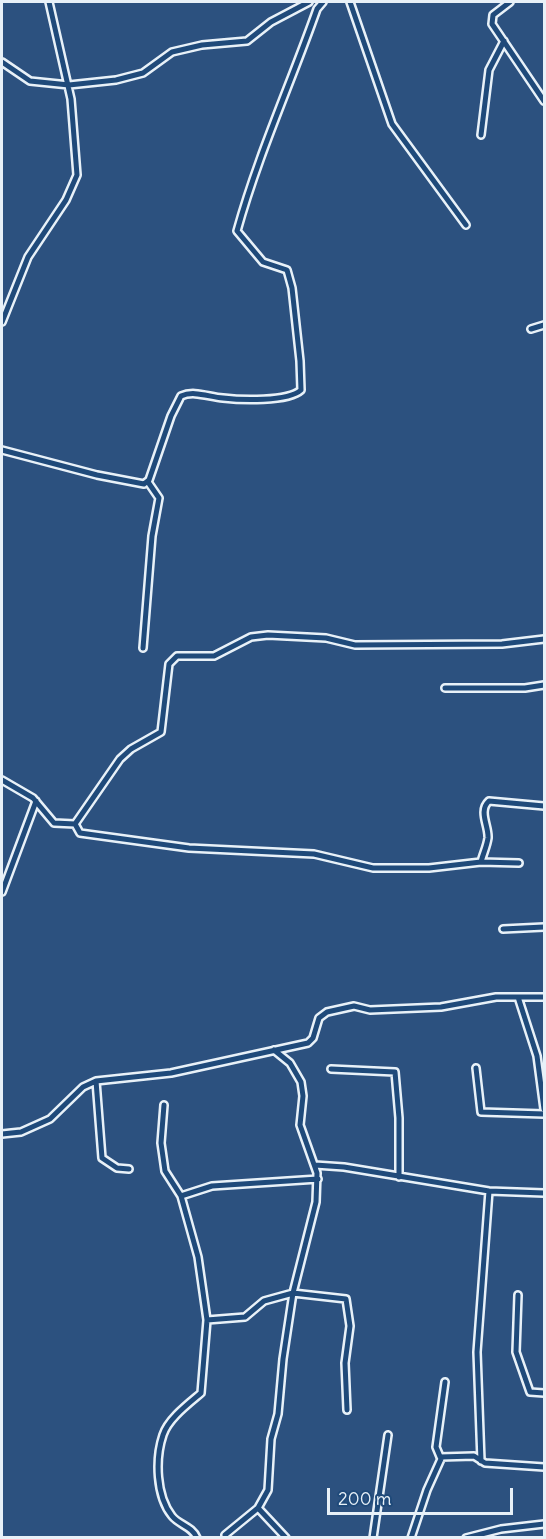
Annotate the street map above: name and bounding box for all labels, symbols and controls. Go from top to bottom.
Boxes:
scale bar [330,1476,516,1514]
text: 200 m [338,1487,392,1510]

